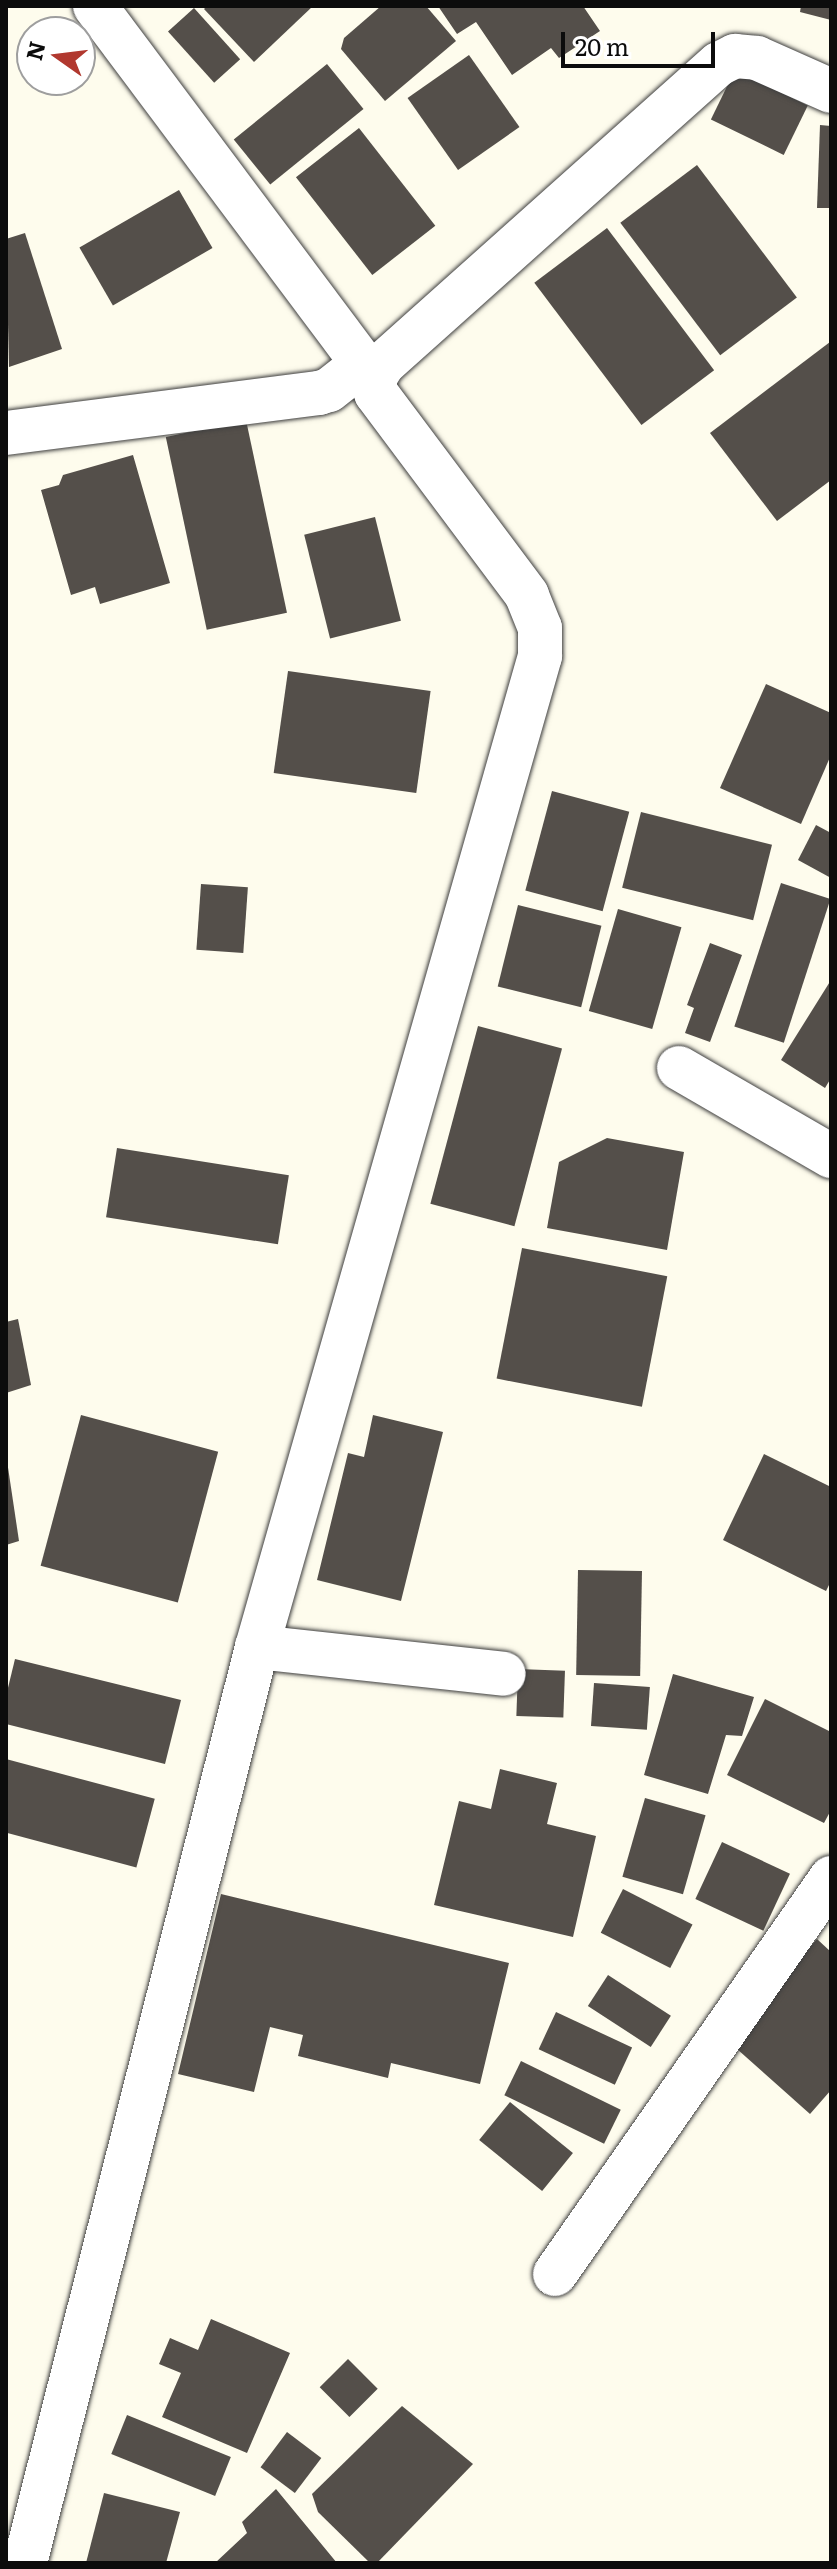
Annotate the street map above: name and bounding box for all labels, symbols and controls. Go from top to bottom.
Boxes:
north arrow [16,16,96,96]
scale bar [565,16,719,66]
text: 20 m [575,28,629,63]
text: N [16,38,52,64]

